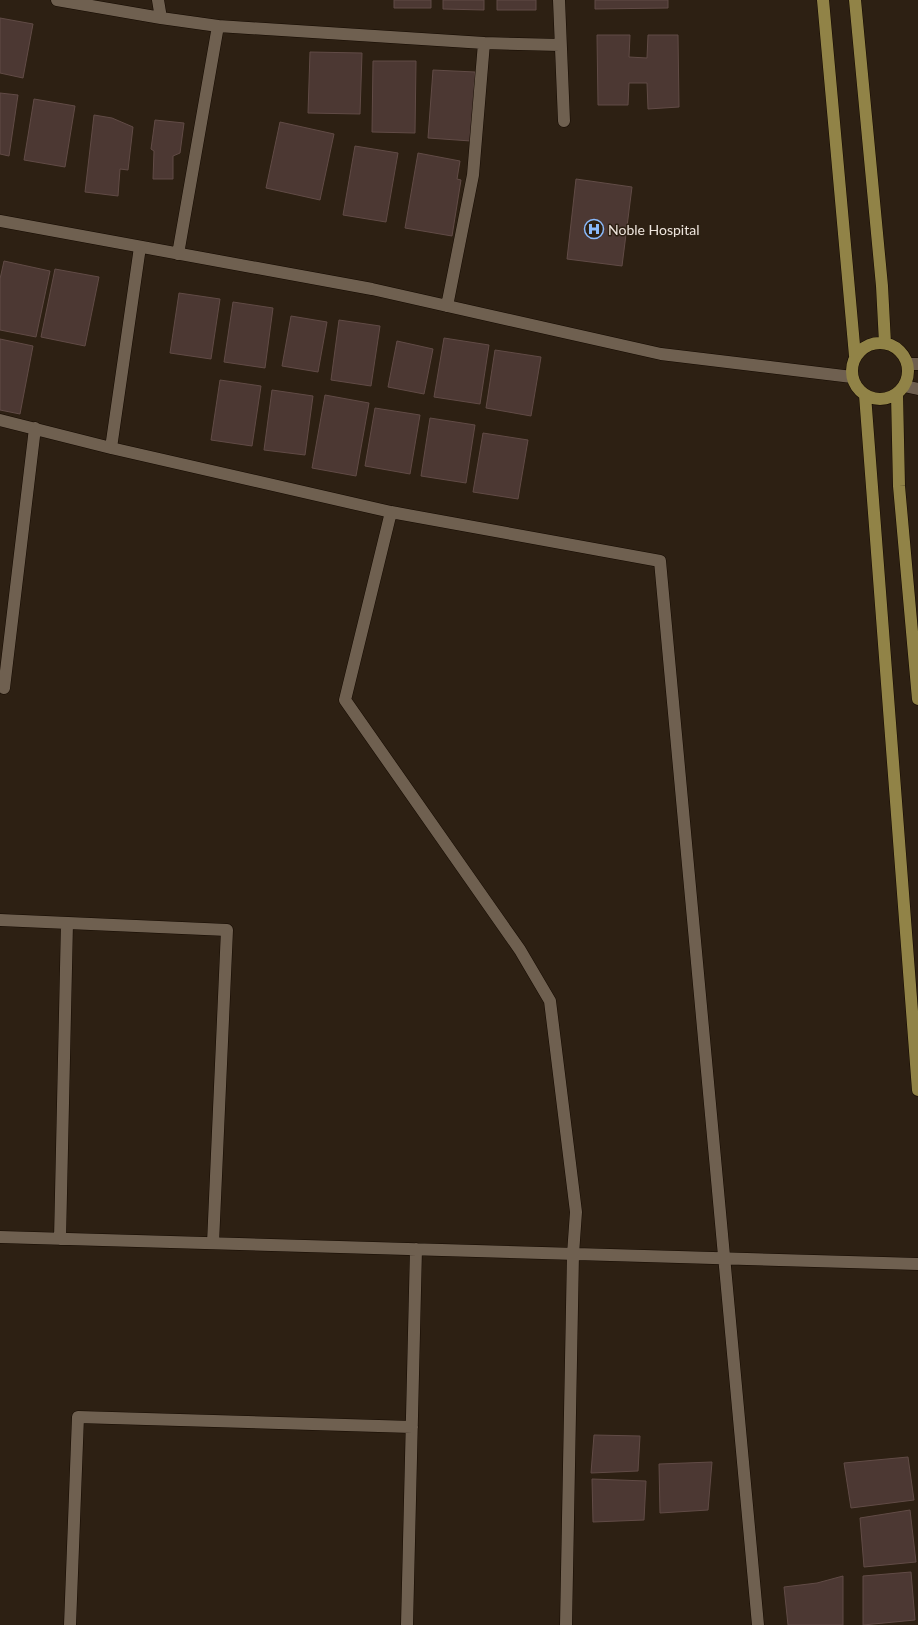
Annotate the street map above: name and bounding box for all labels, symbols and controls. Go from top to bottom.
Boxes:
hospital icon: Noble Hospital [583,218,605,240]
place label: Noble Hospital [608,221,700,238]

